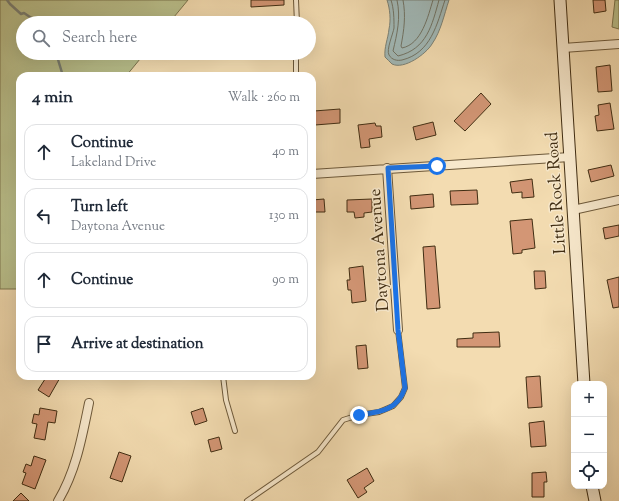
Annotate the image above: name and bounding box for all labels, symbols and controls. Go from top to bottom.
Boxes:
search box [16,16,316,60]
icon: search [30,27,52,49]
text: Search here [62,28,137,49]
text: 4 min [32,86,73,110]
text: Walk · 260 m [228,89,300,107]
street label: Little Rock Road [541,131,573,255]
text: Continue [71,133,133,154]
icon: ahead [33,141,55,163]
text: 40 m [272,143,299,161]
text: Lakeland Drive [71,154,156,172]
route start [428,157,446,175]
street label: Daytona Avenue [364,188,396,312]
text: Turn left [71,197,128,218]
icon: left [33,205,55,227]
text: 130 m [269,207,299,225]
text: Daytona Avenue [71,218,165,236]
icon: ahead [33,269,55,291]
text: Continue [71,270,133,291]
text: 90 m [272,271,299,289]
icon: arrive [33,333,55,355]
text: Arrive at destination [71,334,204,355]
map controls [571,381,607,489]
button: + [571,381,607,417]
route end [350,406,368,424]
button: − [571,417,607,453]
button: locate [571,453,607,489]

